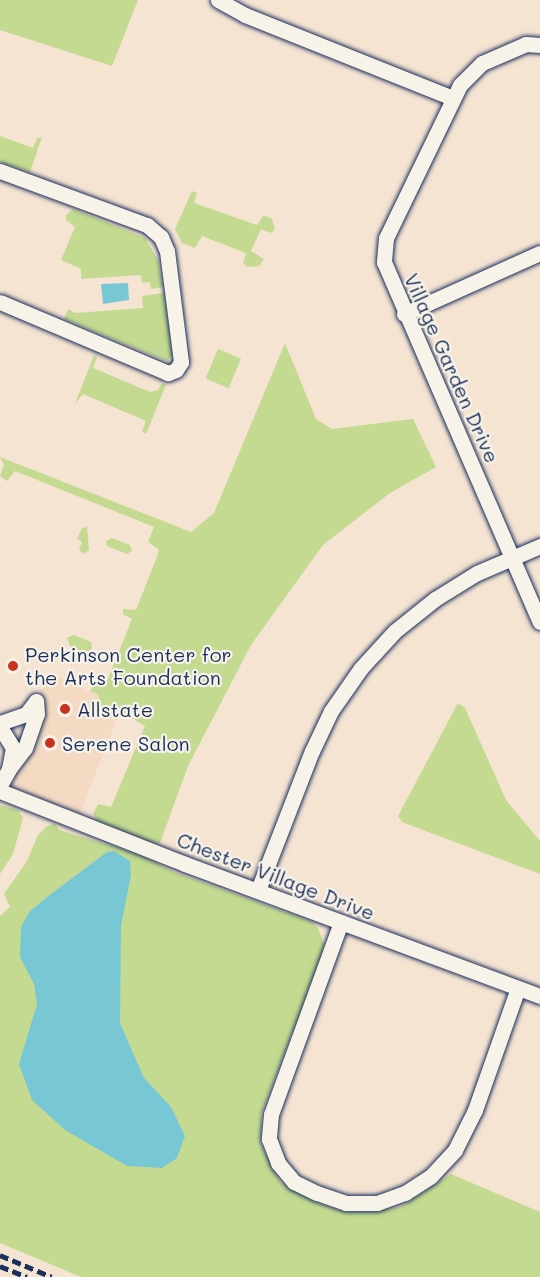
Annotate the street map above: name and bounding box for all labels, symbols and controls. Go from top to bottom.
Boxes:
street label: Village Garden Drive [399,270,505,466]
place label: Perkinson Center for the Arts Foundation [25,642,232,689]
marker: Perkinson Center for the Arts Foundation [6,659,20,673]
place label: Allstate [77,697,153,721]
marker: Allstate [58,702,72,716]
place label: Serene Salon [62,731,190,755]
marker: Serene Salon [43,736,57,750]
street label: Chester Village Drive [174,827,378,925]

